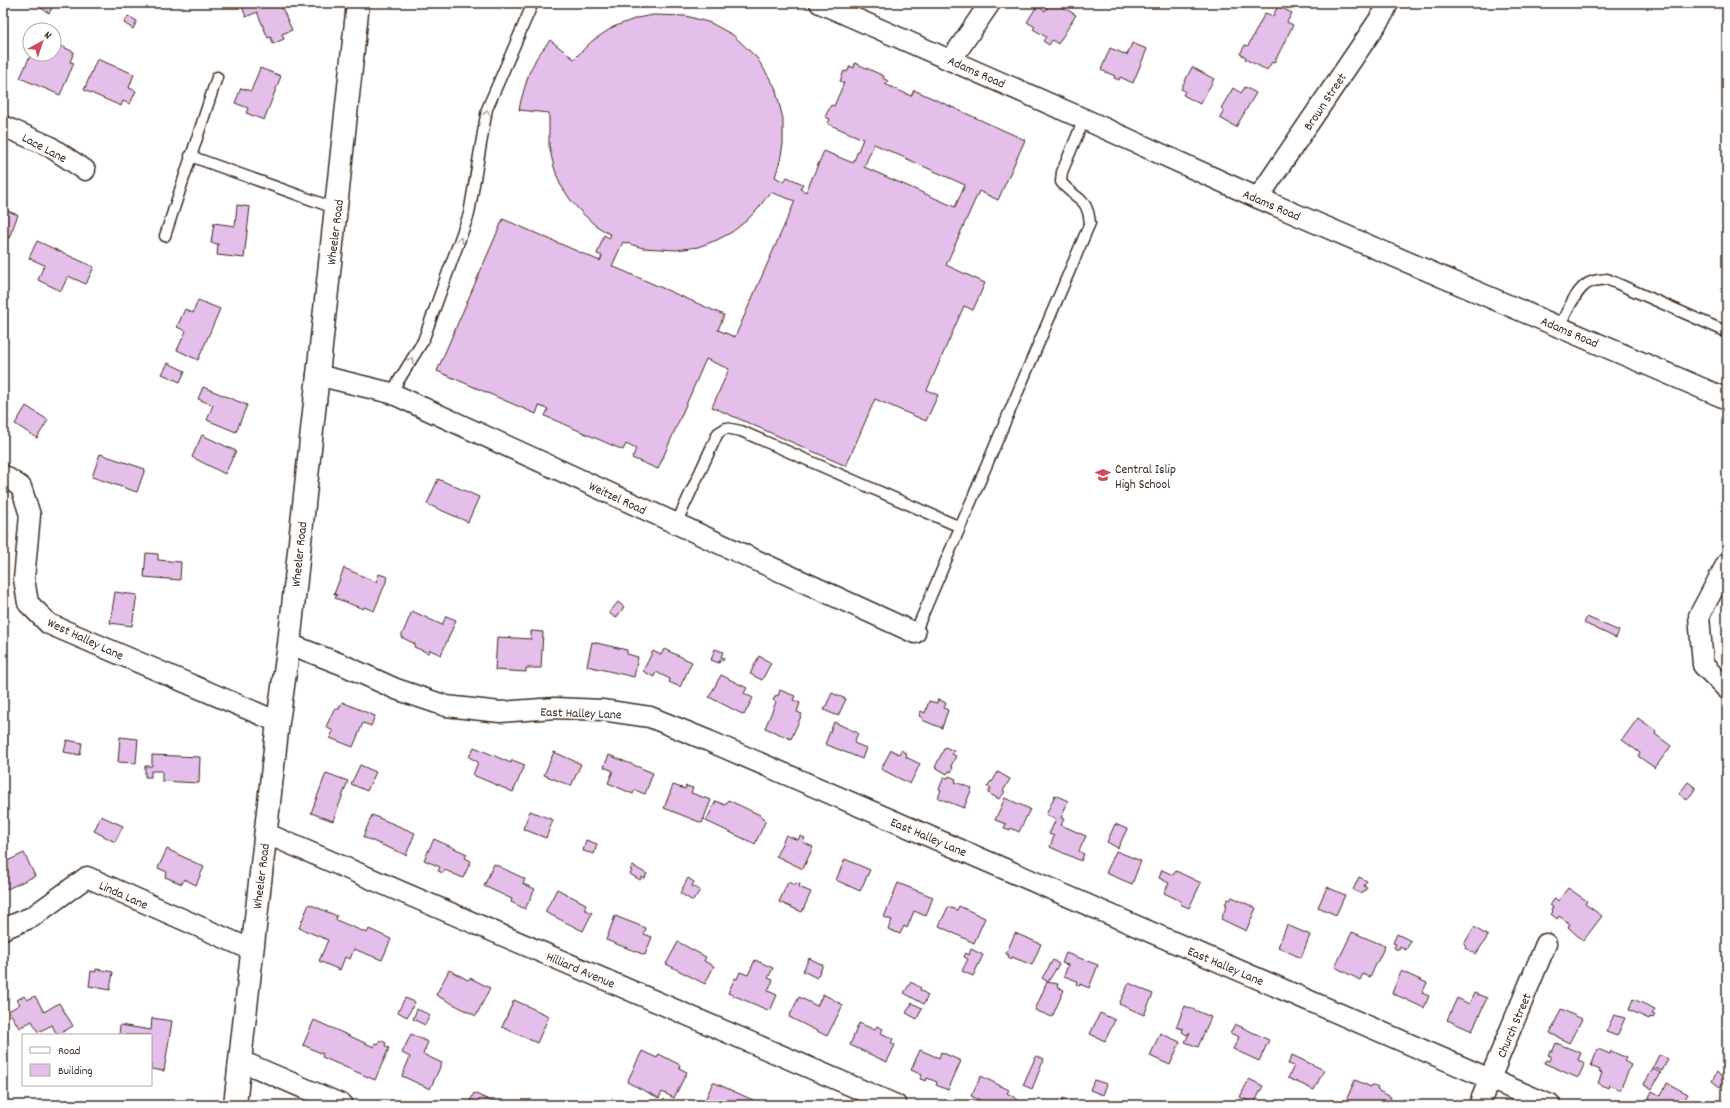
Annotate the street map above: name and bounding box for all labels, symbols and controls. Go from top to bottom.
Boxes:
north arrow [22,22,62,62]
text: N [40,28,55,44]
street label: Adams Road [944,52,1008,94]
street label: Brown Street [1300,70,1352,135]
one-way arrow [482,110,490,116]
street label: Lace Lane [18,129,70,169]
street label: Adams Road [1239,186,1303,227]
street label: Wheeler Road [323,199,350,266]
one-way arrow [455,236,463,243]
street label: Adams Road [1537,313,1601,354]
one-way arrow [407,357,414,364]
place label: Central Islip High School [1115,461,1176,495]
school or university icon: Central Islip High School [1094,466,1112,484]
street label: Weitzel Road [585,478,649,521]
street label: Wheeler Road [288,521,313,588]
street label: West Halley Lane [44,614,127,666]
street label: East Halley Lane [540,704,622,725]
street label: East Halley Lane [887,814,969,863]
street label: Wheeler Road [249,843,276,910]
street label: Linda Lane [95,877,151,916]
street label: East Halley Lane [1184,943,1266,992]
street label: Hilliard Avenue [543,948,618,994]
street label: Church Street [1493,991,1538,1061]
legend [22,1034,152,1086]
text: Road [58,1043,80,1060]
text: Building [58,1063,93,1080]

